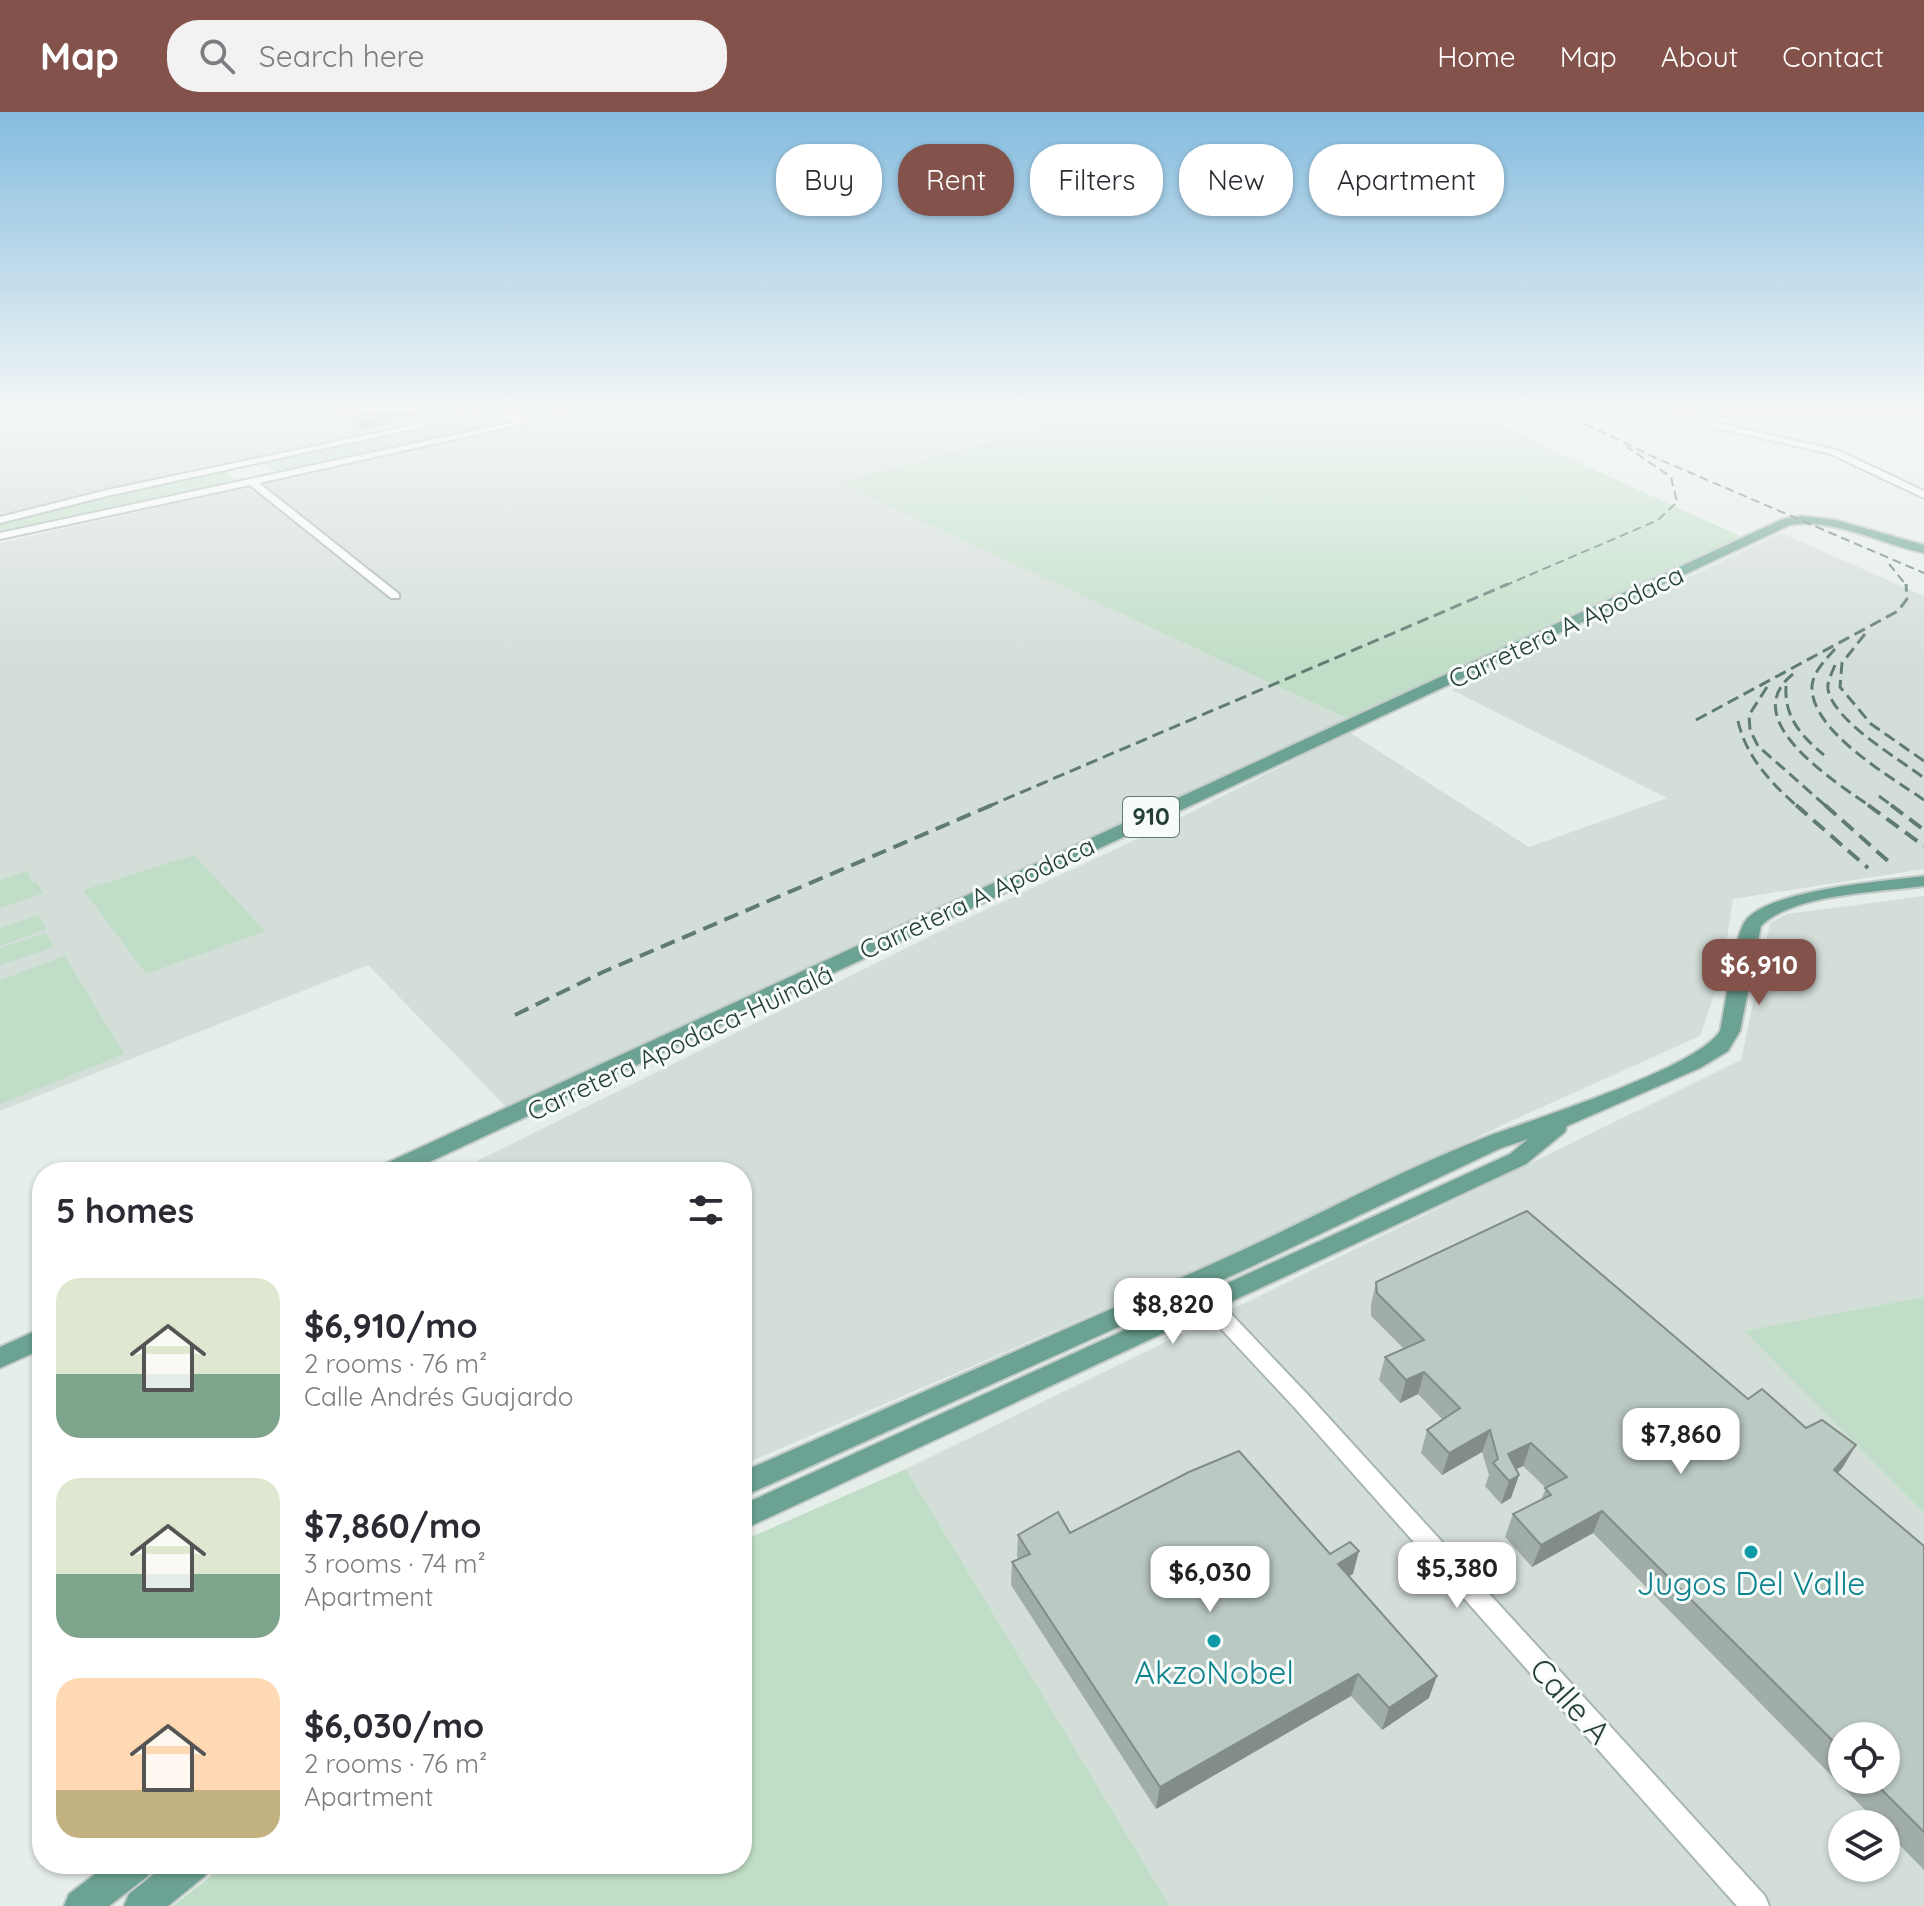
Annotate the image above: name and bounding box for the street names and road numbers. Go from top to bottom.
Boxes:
street label: Carretera A Apodaca [1443,558,1689,696]
road number: 910 [1123,797,1179,837]
street label: Carretera A Apodaca [854,829,1100,967]
street label: Carretera Apodaca-Huinalá [522,957,838,1128]
street label: Calle A [1522,1649,1620,1752]

